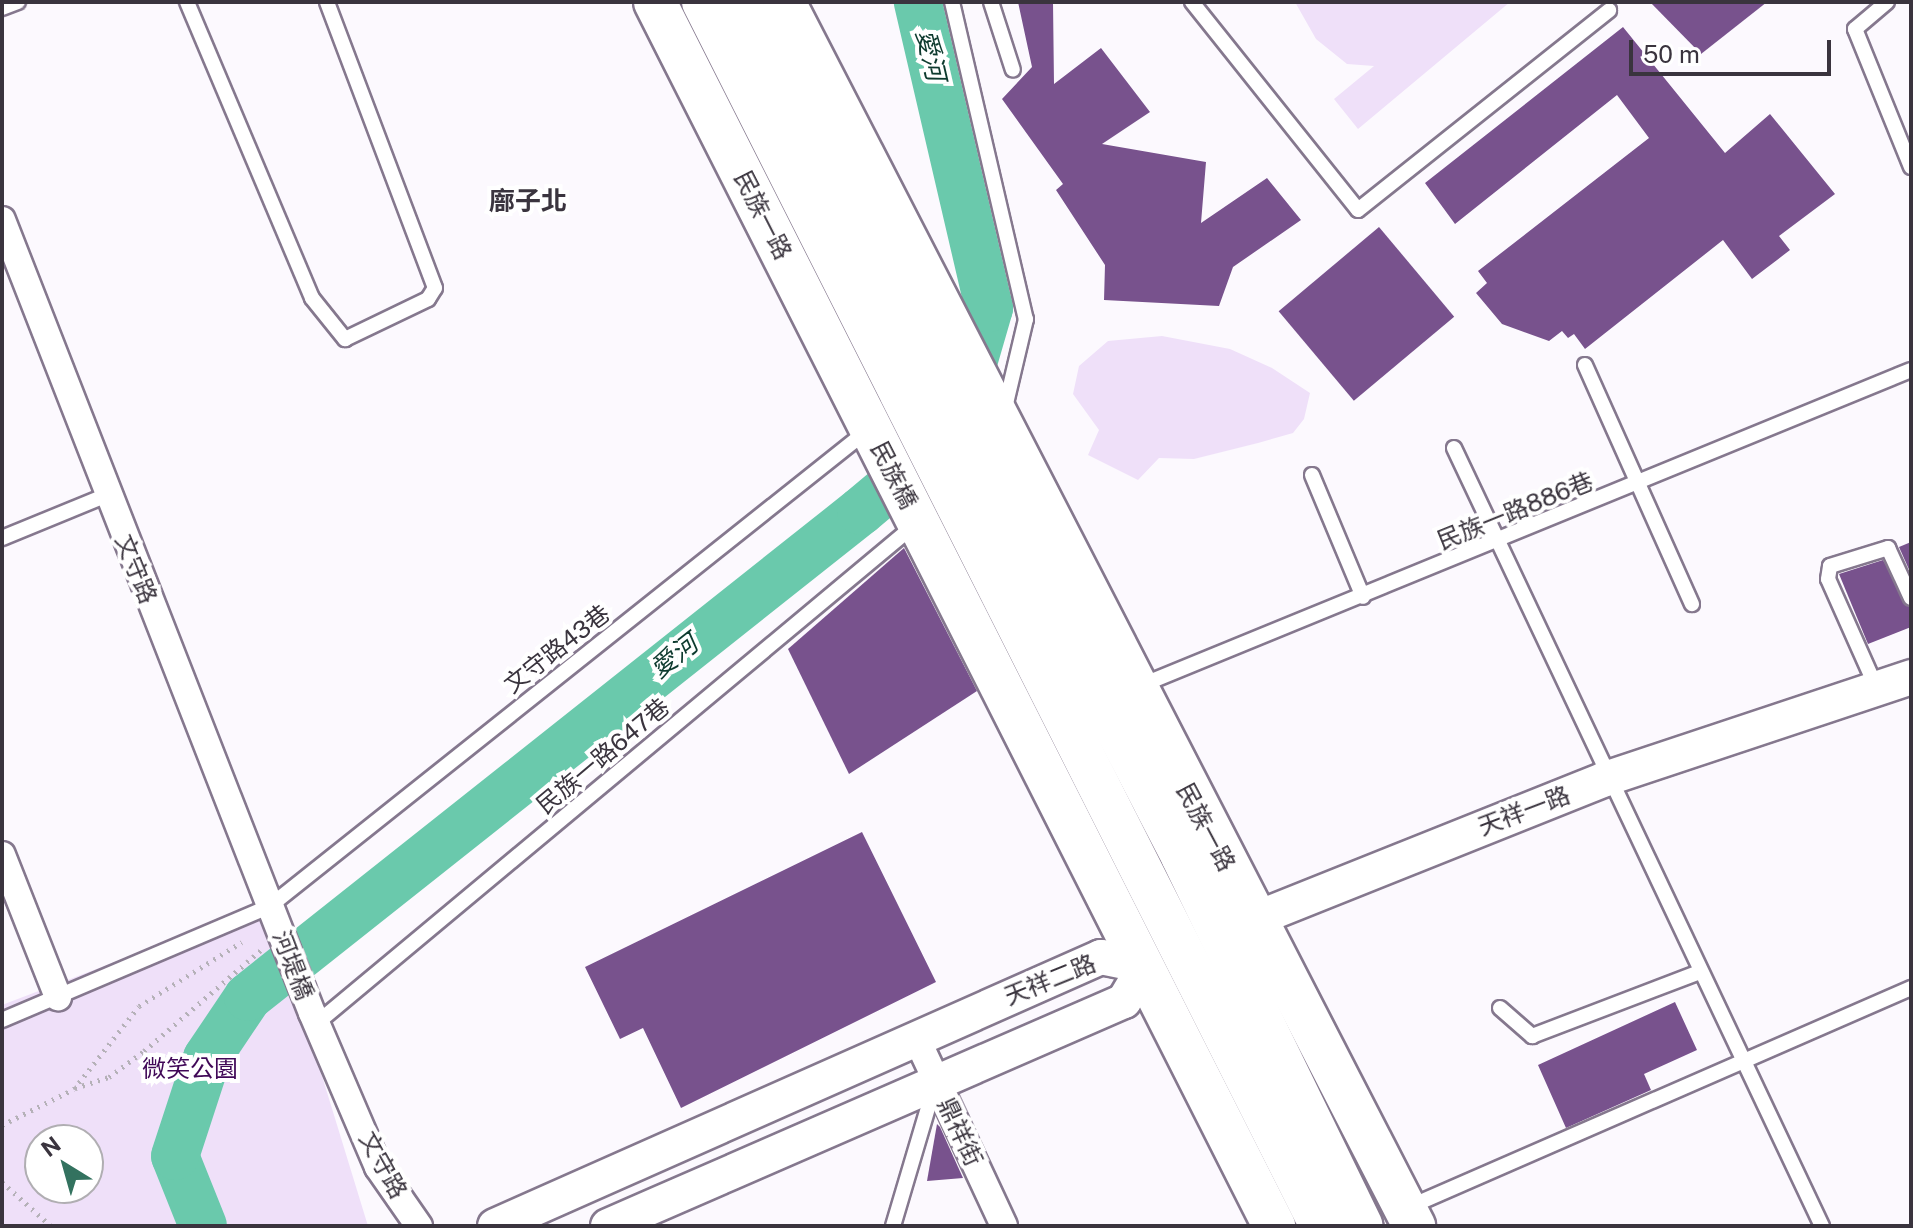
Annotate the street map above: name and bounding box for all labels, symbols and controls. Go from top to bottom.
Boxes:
scale bar [1633,24,1835,74]
water label: 愛河 [910,26,952,84]
text: 50 m [1643,40,1700,68]
street label: 民族一路 [728,166,798,264]
district label: 廍子北 [489,185,567,217]
street label: 民族橋 [865,436,923,514]
street label: 民族一路886巷 [1433,467,1597,555]
street label: 文守路 [109,530,163,608]
street label: 文守路43巷 [498,599,616,699]
water label: 愛河 [644,628,704,684]
street label: 民族一路647巷 [531,692,675,820]
street label: 民族一路 [1171,778,1241,876]
street label: 天祥一路 [1474,780,1574,842]
street label: 河堤橋 [267,926,319,1004]
street label: 天祥二路 [1000,949,1100,1011]
park label: 微笑公園 [142,1055,238,1083]
street label: 鼎祥街 [932,1093,988,1171]
north arrow [24,1124,104,1204]
street label: 文守路 [353,1127,413,1203]
text: N [36,1131,65,1162]

